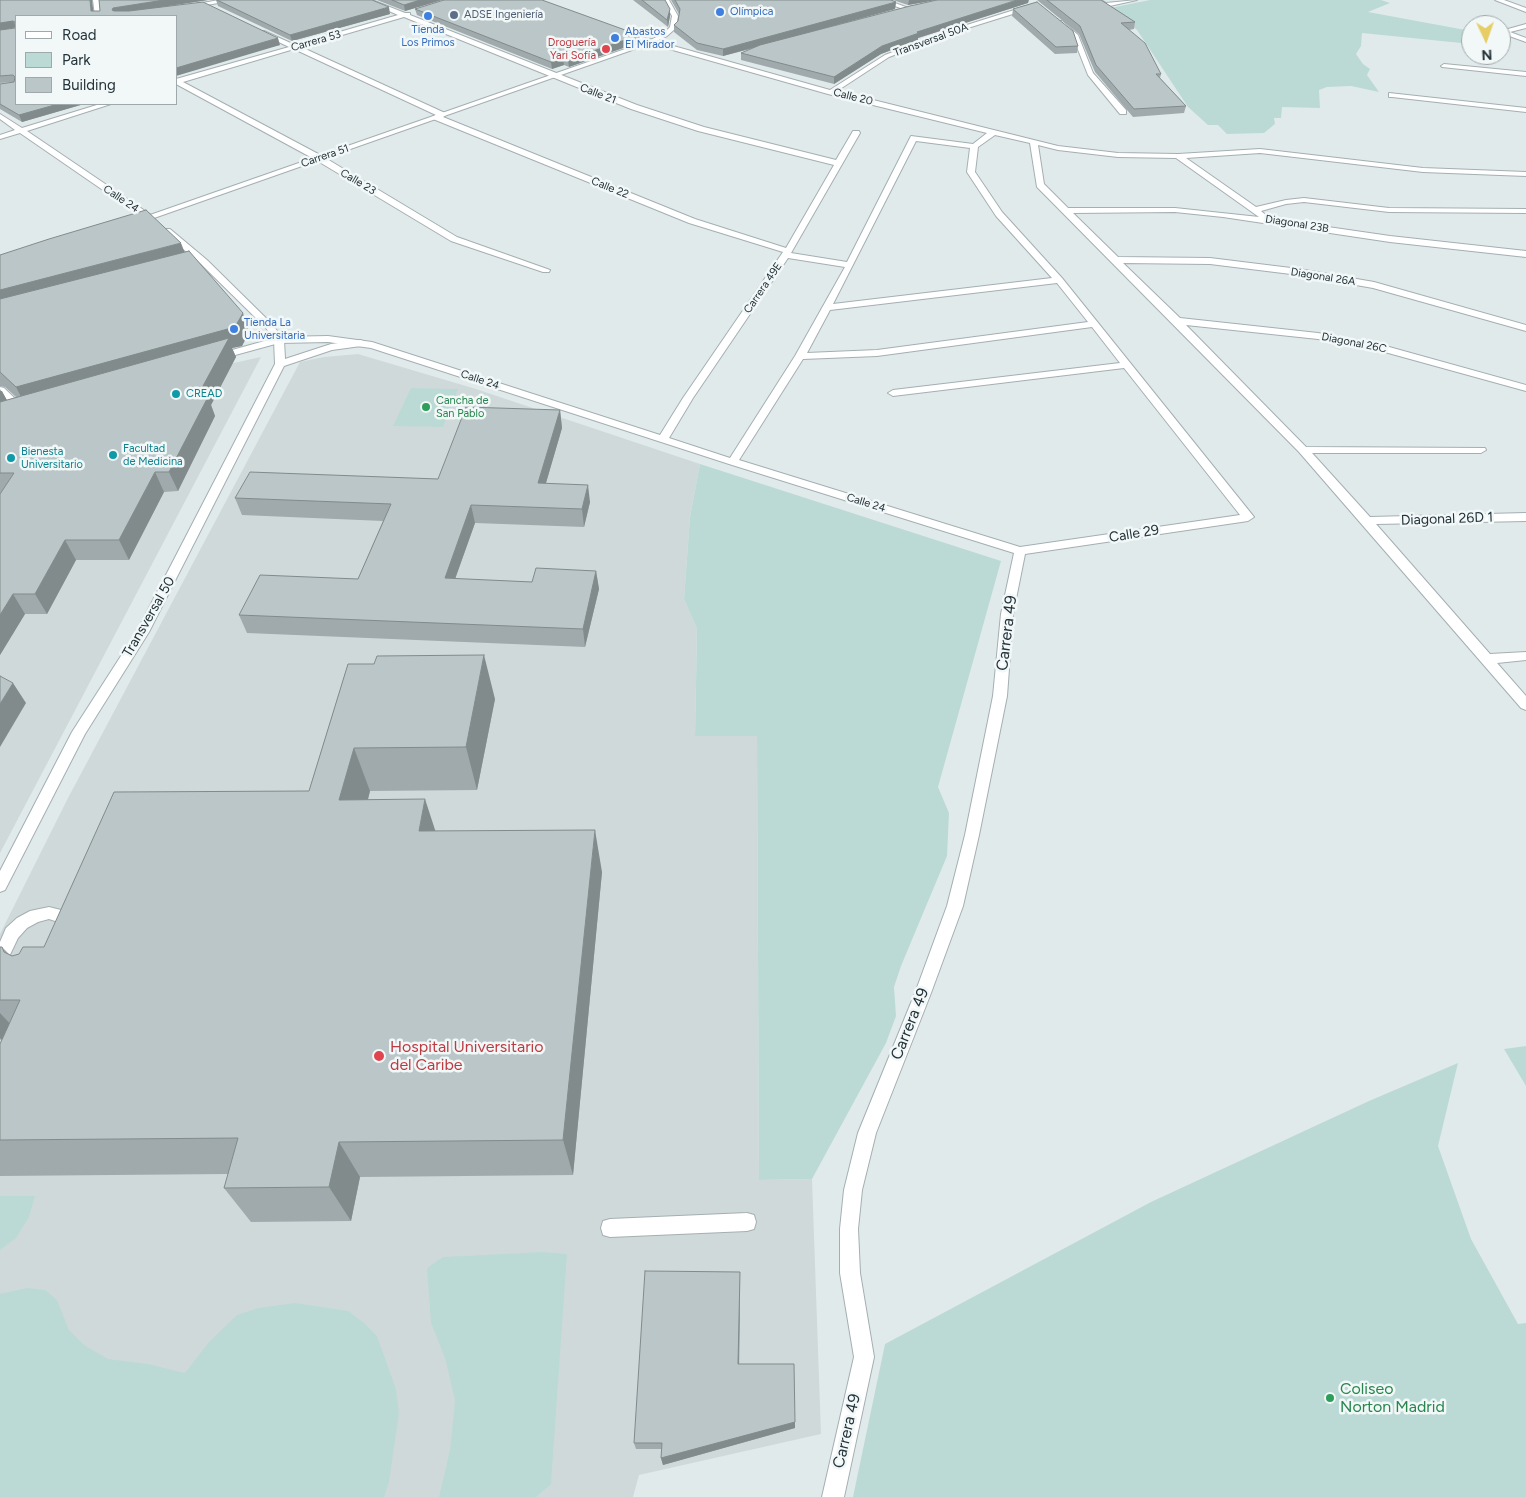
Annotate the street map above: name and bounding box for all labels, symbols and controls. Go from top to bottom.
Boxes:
place label: Olímpica [730,5,773,19]
marker: Olímpica [714,6,726,18]
place label: ADSE Ingeniería [464,8,543,22]
marker: ADSE Ingeniería [448,9,460,21]
marker: Tienda Los Primos [422,10,434,22]
legend [15,15,178,105]
north arrow [1461,15,1511,65]
street label: Transversal 50A [892,20,970,60]
place label: Tienda Los Primos [401,23,455,49]
place label: Abastos El Mirador [625,25,674,51]
text: Road [62,26,97,44]
street label: Carrera 53 [290,28,342,54]
marker: Abastos El Mirador [609,32,621,44]
place label: Droguería Yari Sofía [548,36,596,62]
marker: Droguería Yari Sofía [600,43,612,55]
text: N [1481,46,1493,63]
text: Park [62,51,91,69]
text: Building [62,76,116,94]
street label: Calle 21 [578,81,618,107]
street label: Calle 20 [832,86,874,108]
street label: Carrera 51 [299,142,351,170]
street label: Calle 23 [338,166,378,198]
street label: Calle 22 [589,175,631,201]
street label: Calle 24 [101,182,141,216]
street label: Diagonal 23B [1264,212,1330,236]
street label: Carrera 49E [741,260,785,316]
street label: Diagonal 26A [1290,265,1356,289]
place label: Tienda La Universitaria [244,316,305,342]
marker: Tienda La Universitaria [228,323,240,335]
street label: Diagonal 26C [1320,330,1388,356]
street label: Calle 24 [459,368,501,392]
place label: CREAD [186,387,222,401]
marker: CREAD [170,388,182,400]
place label: Cancha de San Pablo [436,394,489,420]
marker: Cancha de San Pablo [420,401,432,413]
place label: Facultad de Medicina [123,442,183,468]
place label: Bienesta Universitario [21,445,83,471]
marker: Facultad de Medicina [107,449,119,461]
marker: Bienesta Universitario [5,452,17,464]
street label: Calle 24 [845,491,887,515]
street label: Diagonal 26D 1 [1401,509,1493,529]
street label: Calle 29 [1108,522,1160,546]
street label: Transversal 50 [119,574,179,660]
street label: Carrera 49 [993,594,1021,672]
street label: Carrera 49 [887,985,933,1063]
place label: Hospital Universitario del Caribe [390,1037,544,1075]
marker: Hospital Universitario del Caribe [372,1049,386,1063]
place label: Coliseo Norton Madrid [1340,1379,1445,1417]
street label: Carrera 49 [829,1392,865,1470]
marker: Coliseo Norton Madrid [1324,1392,1336,1404]

